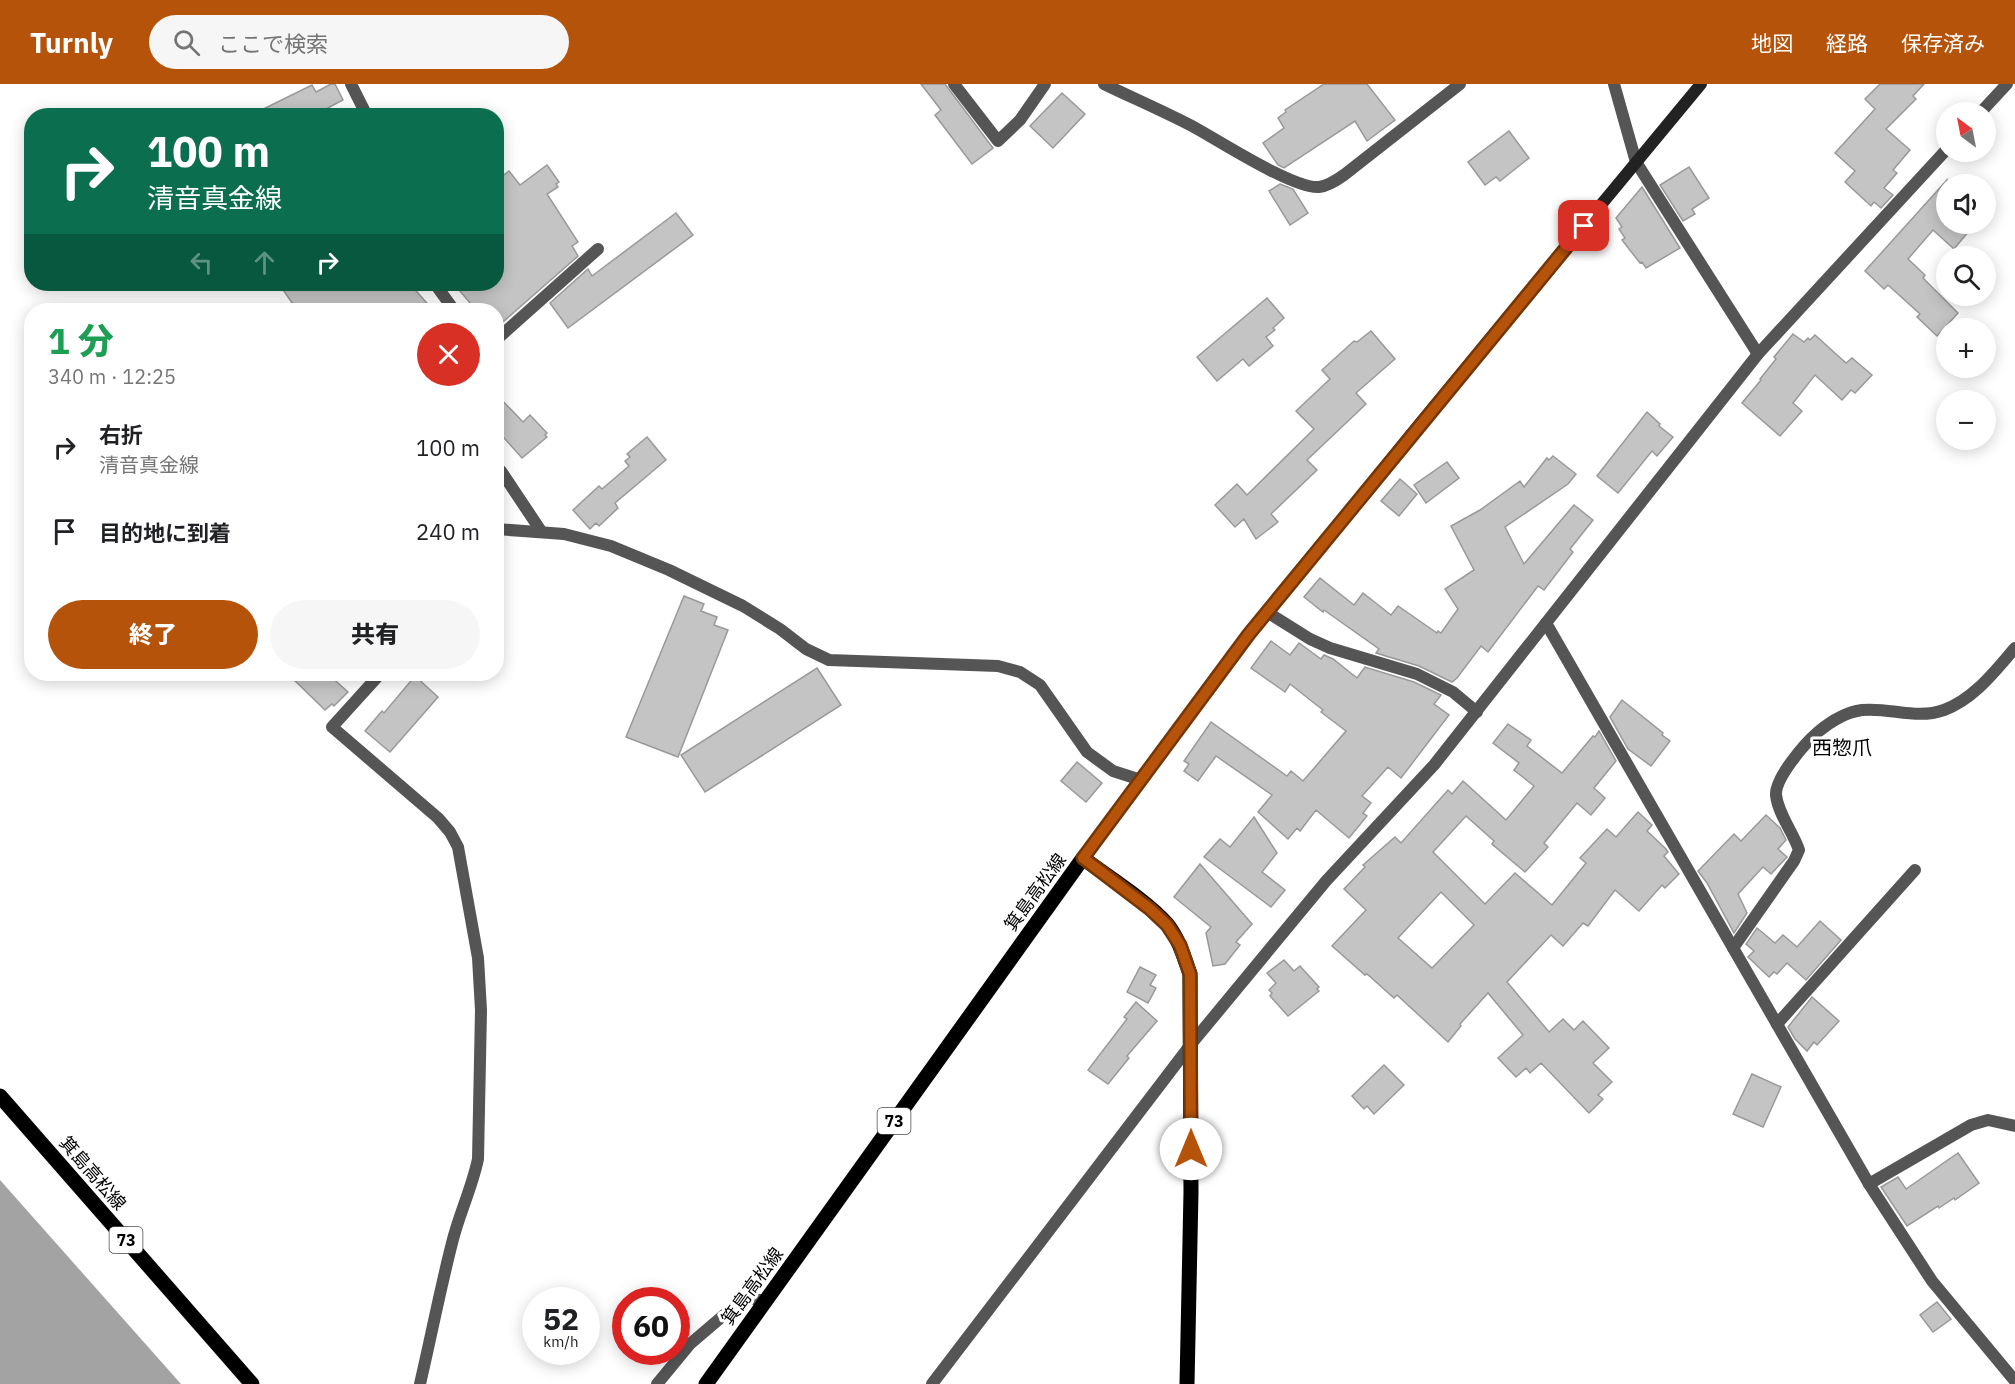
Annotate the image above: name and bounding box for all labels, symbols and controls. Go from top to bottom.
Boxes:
search box [149,15,569,69]
text: Turnly [30,24,113,61]
icon: search [170,26,203,59]
text: ここで検索 [218,29,328,58]
text: 地図 [1751,29,1793,57]
text: 経路 [1826,29,1868,57]
text: 保存済み [1901,29,1985,57]
north arrow [1936,102,1996,162]
map controls [1936,102,1996,450]
text: 100 m [147,124,270,179]
icon: right [48,132,126,210]
button: sound [1936,174,1996,234]
text: 清音真金線 [147,180,282,215]
pin [1558,200,1609,251]
icon: arrive [1567,209,1600,242]
icon: left [185,246,218,279]
icon: ahead [248,246,281,279]
icon: right [311,246,344,279]
button: search [1936,246,1996,306]
text: 1 分 [48,317,114,364]
button: + [1936,318,1996,378]
button: close [417,323,480,386]
text: 340 m · 12:25 [48,363,176,390]
button: − [1936,390,1996,450]
text: 右折 [99,420,143,449]
icon: right [48,431,81,464]
text: 100 m [416,433,480,462]
text: 清音真金線 [99,451,199,478]
icon: arrive [48,515,81,548]
text: 240 m [416,517,480,546]
text: 目的地に到着 [99,518,231,547]
button: 終了 [48,600,258,669]
button: 共有 [270,600,480,669]
district label: 西惣爪 [1812,734,1872,761]
street label: 箕島高松線 [999,849,1071,935]
road number: 73 [878,1108,910,1134]
position arrow [1159,1117,1223,1181]
street label: 箕島高松線 [55,1131,131,1215]
road number: 73 [110,1227,142,1253]
street label: 箕島高松線 [716,1243,788,1329]
speed limit sign: 60 [612,1287,690,1365]
text: 52 [543,1299,579,1338]
text: km/h [543,1332,579,1351]

